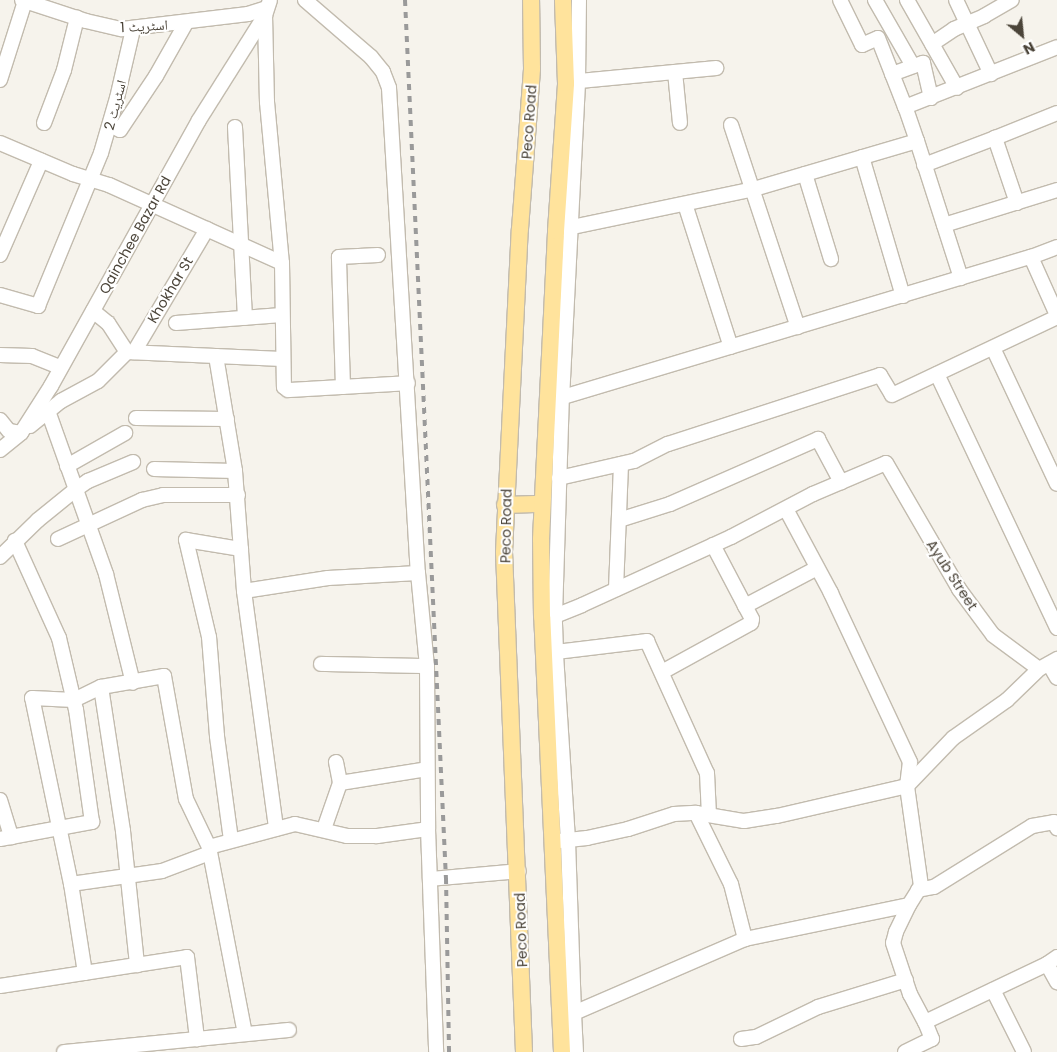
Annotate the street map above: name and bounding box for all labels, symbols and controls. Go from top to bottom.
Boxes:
north arrow [997,10,1047,60]
street label: اسٹریٹ 1 [120,16,168,36]
text: N [1020,37,1038,60]
street label: اسٹریٹ 2 [100,78,130,132]
street label: Peco Road [518,84,540,160]
street label: Qainchee Bazar Rd [96,173,174,297]
street label: Khokhar St [144,254,196,326]
street label: Peco Road [497,489,515,563]
street label: Ayub Street [923,537,981,613]
street label: Peco Road [511,893,531,967]

